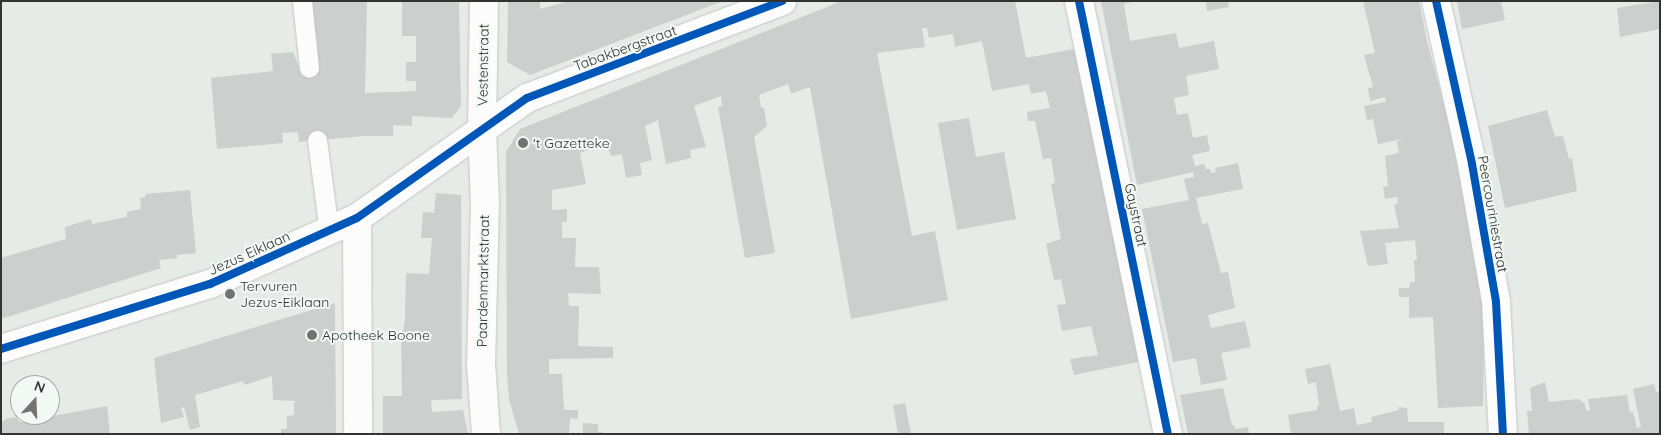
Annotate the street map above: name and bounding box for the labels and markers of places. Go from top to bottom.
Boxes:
place label: 't Gazetteke [533,135,610,151]
marker: 't Gazetteke [517,137,529,149]
place label: Tervuren Jezus-Eiklaan [240,278,329,310]
marker: Tervuren Jezus-Eiklaan [224,288,236,300]
place label: Apotheek Boone [322,327,430,343]
marker: Apotheek Boone [306,329,318,341]

